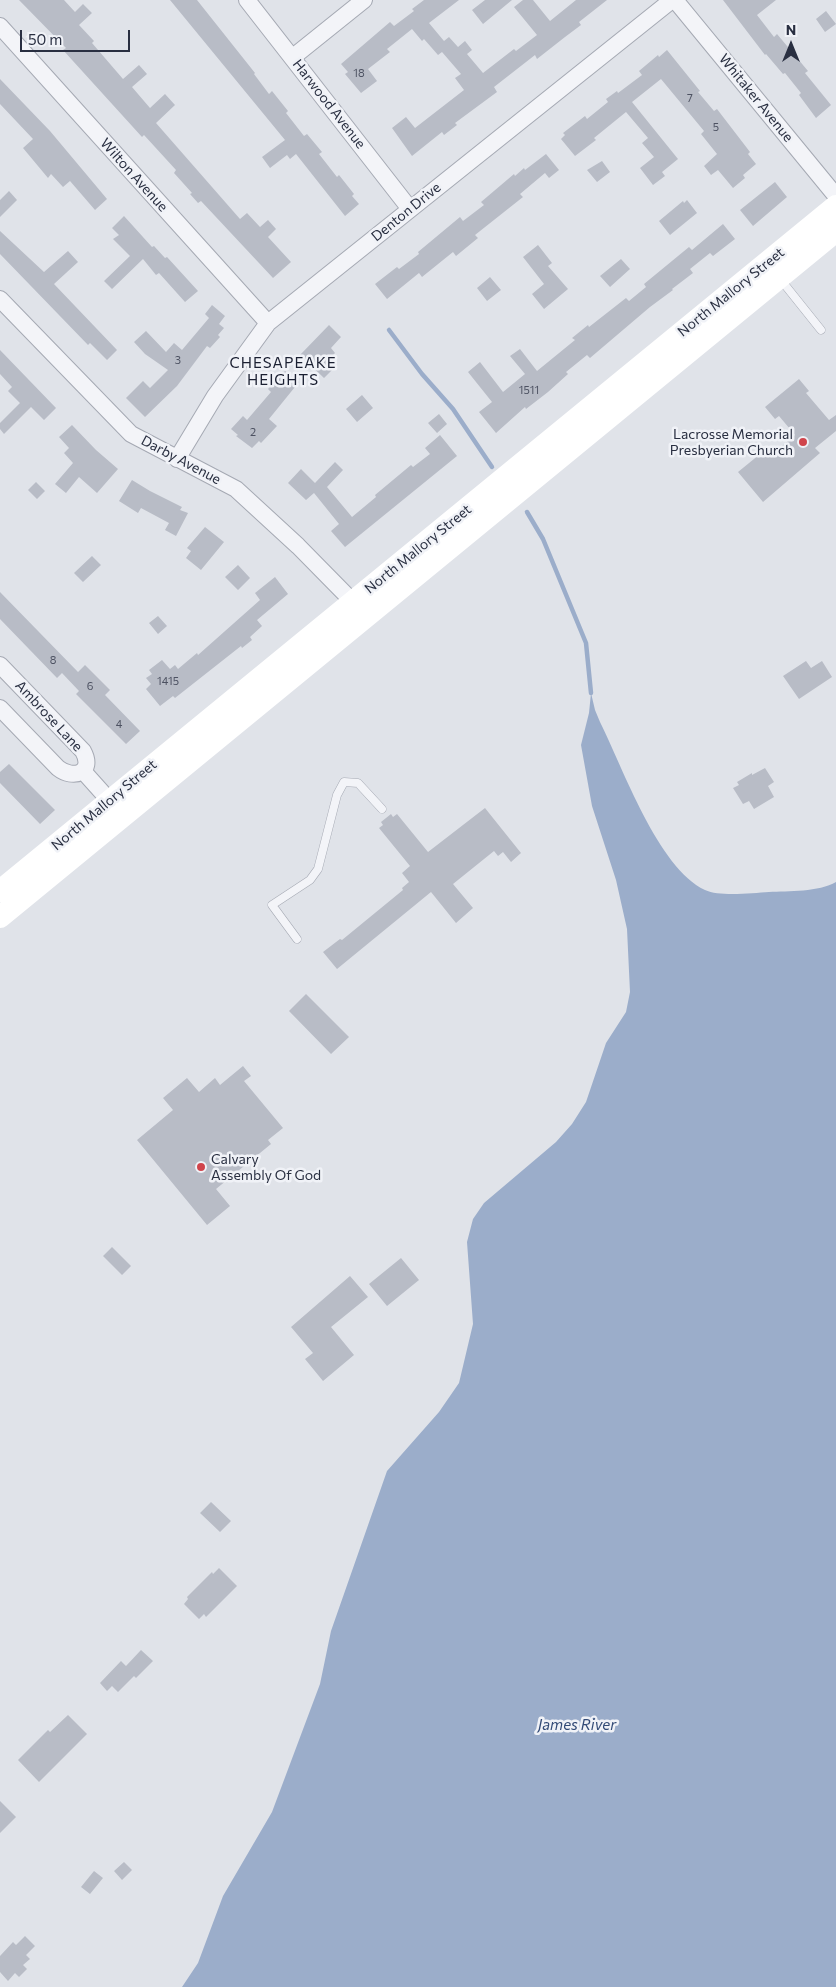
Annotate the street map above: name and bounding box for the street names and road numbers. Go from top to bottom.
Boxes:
street label: Whitaker Avenue [715,51,797,145]
street label: Harwood Avenue [289,56,369,152]
street label: Wilton Avenue [97,135,171,215]
street label: Denton Drive [368,179,444,245]
street label: North Mallory Street [674,244,788,340]
street label: Darby Avenue [138,432,224,488]
street label: North Mallory Street [361,501,475,597]
street label: Ambrose Lane [12,677,86,755]
street label: North Mallory Street [48,756,160,854]

